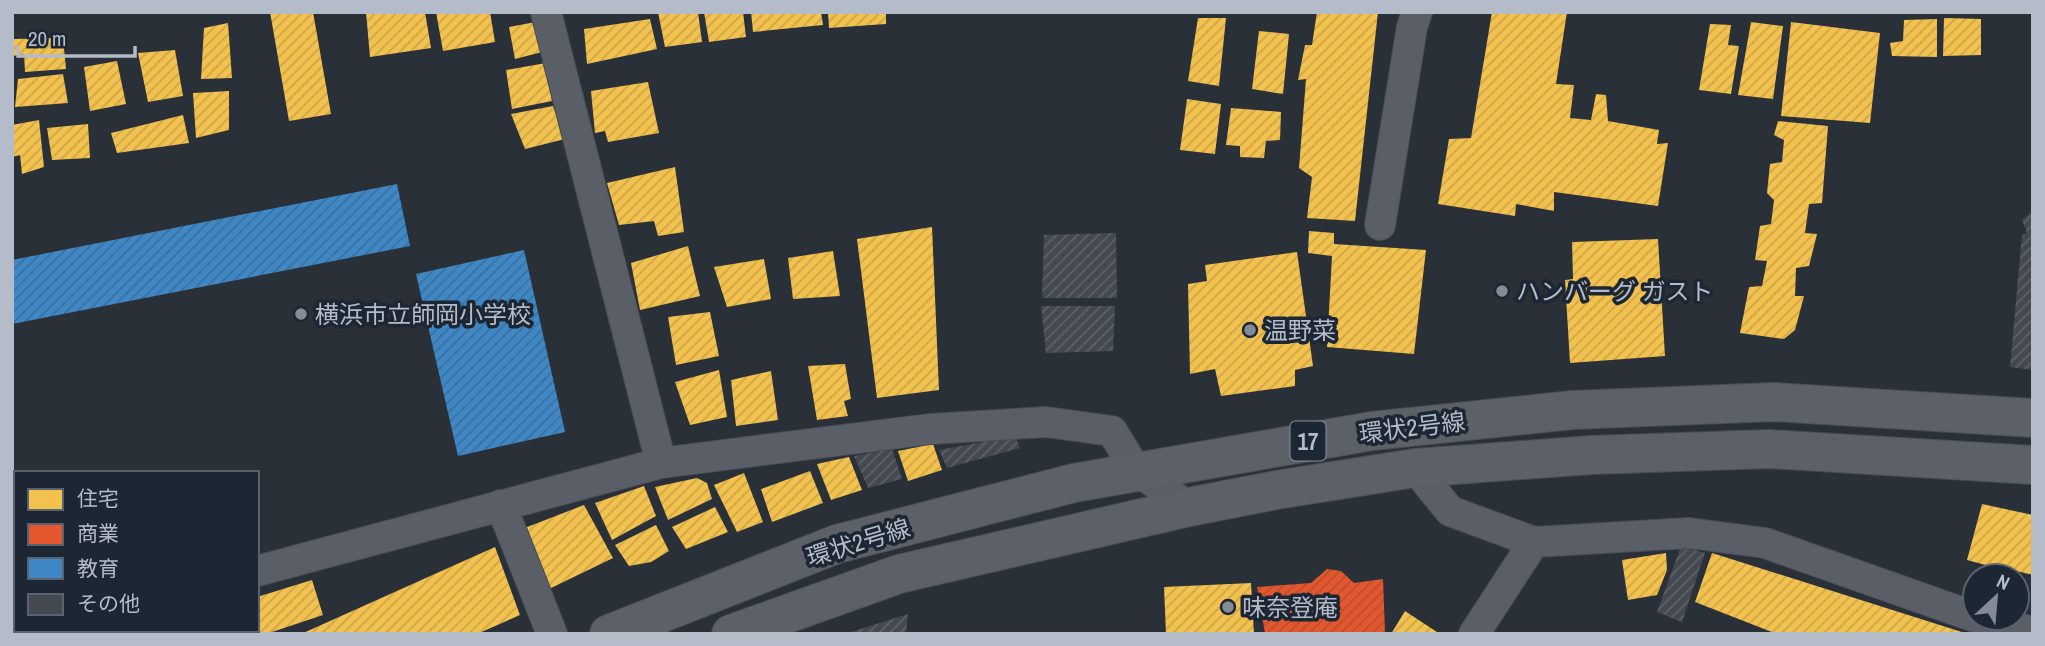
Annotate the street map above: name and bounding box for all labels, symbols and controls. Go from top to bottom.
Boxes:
scale bar [18,14,135,58]
text: 20 m [28,24,66,53]
place label: ハンバーグ ガスト [1516,275,1713,307]
marker: ハンバーグ ガスト [1494,283,1510,299]
place label: 横浜市立師岡小学校 [315,298,531,330]
marker: 横浜市立師岡小学校 [293,306,309,322]
place label: 温野菜 [1264,314,1336,346]
marker: 温野菜 [1242,322,1258,338]
street label: 環状2号線 [1357,405,1467,449]
road number: 17 [1290,422,1326,461]
legend [14,471,259,632]
text: 住宅 [77,484,119,513]
street label: 環状2号線 [802,511,914,573]
text: 商業 [77,519,119,548]
text: 教育 [77,554,119,583]
north arrow [1961,562,2031,632]
text: N [1993,568,2014,596]
text: その他 [77,589,140,618]
place label: 味奈登庵 [1242,591,1338,623]
marker: 味奈登庵 [1220,599,1236,615]

